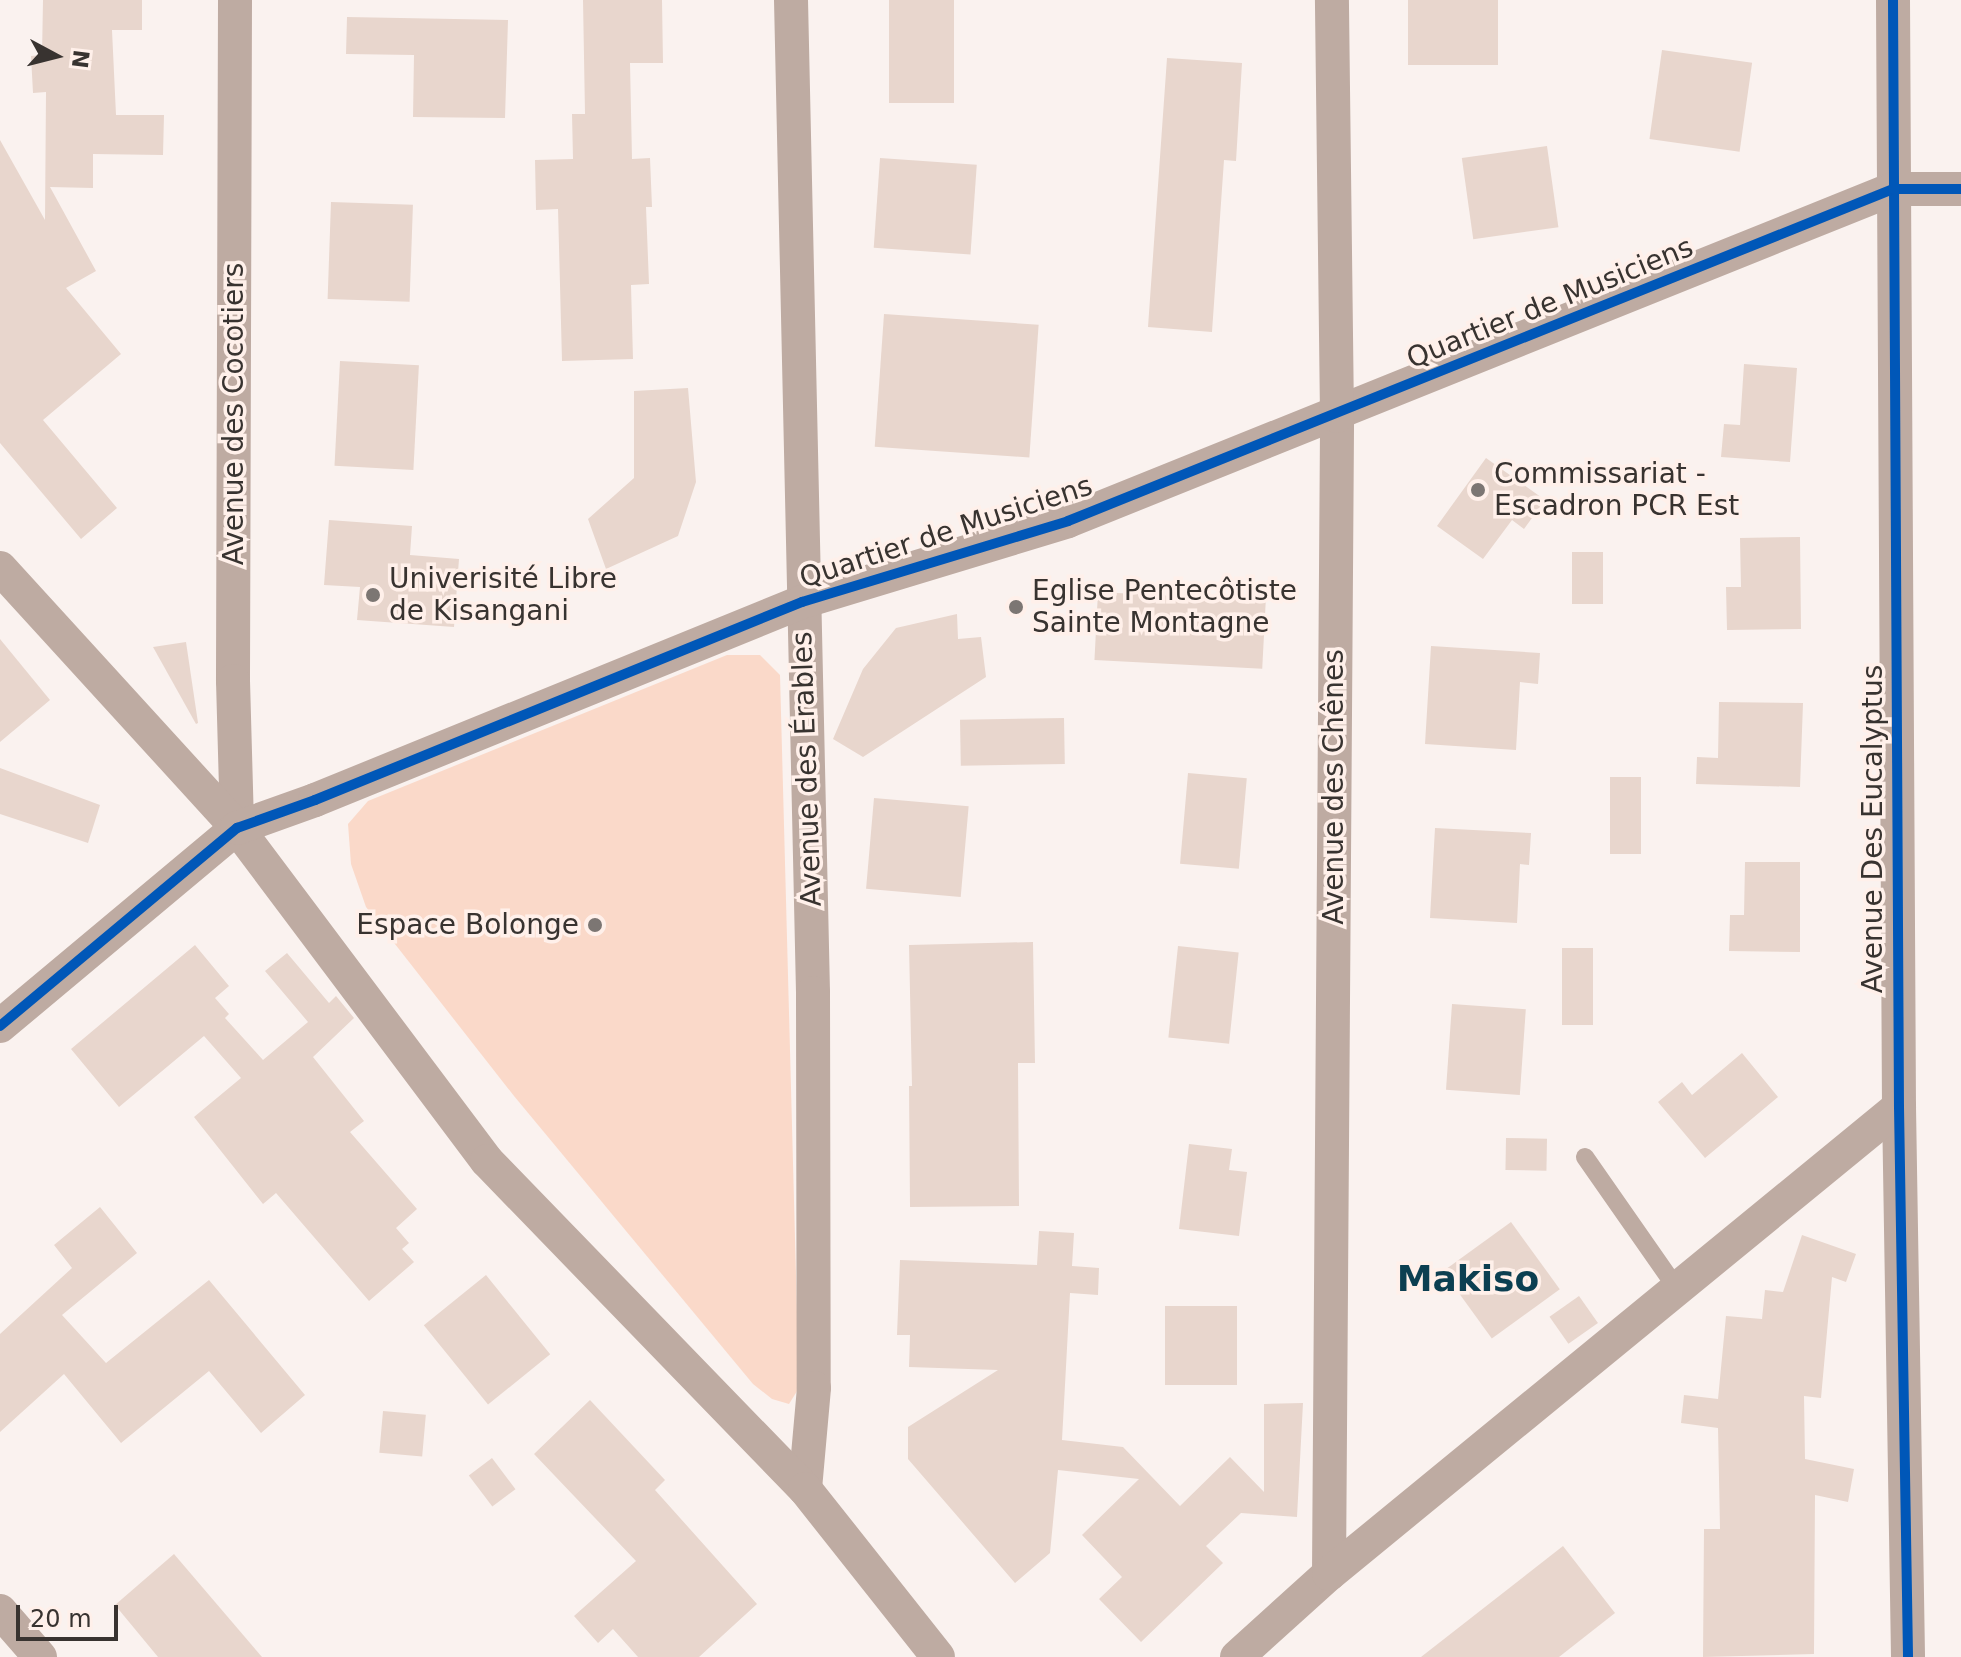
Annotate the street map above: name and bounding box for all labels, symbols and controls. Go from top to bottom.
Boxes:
north arrow [16,16,96,96]
text: N [67,48,94,70]
street label: Quartier de Musiciens [1402,230,1698,376]
street label: Avenue des Cocotiers [217,263,251,565]
place label: Commissariat - Escadron PCR Est [1494,457,1739,523]
street label: Quartier de Musiciens [795,469,1097,595]
marker: Commissariat - Escadron PCR Est [1469,481,1487,499]
place label: Univerisité Libre de Kisangani [389,562,617,628]
place label: Eglise Pentecôtiste Sainte Montagne [1032,574,1297,640]
marker: Univerisité Libre de Kisangani [364,586,382,604]
marker: Eglise Pentecôtiste Sainte Montagne [1007,598,1025,616]
street label: Avenue des Érables [785,631,829,907]
street label: Avenue des Chênes [1317,649,1351,925]
street label: Avenue Des Eucalyptus [1856,665,1890,993]
place label: Espace Bolonge [356,908,579,942]
marker: Espace Bolonge [586,916,604,934]
district label: Makiso [1397,1257,1539,1301]
scale bar [20,1589,122,1639]
text: 20 m [30,1605,92,1633]

